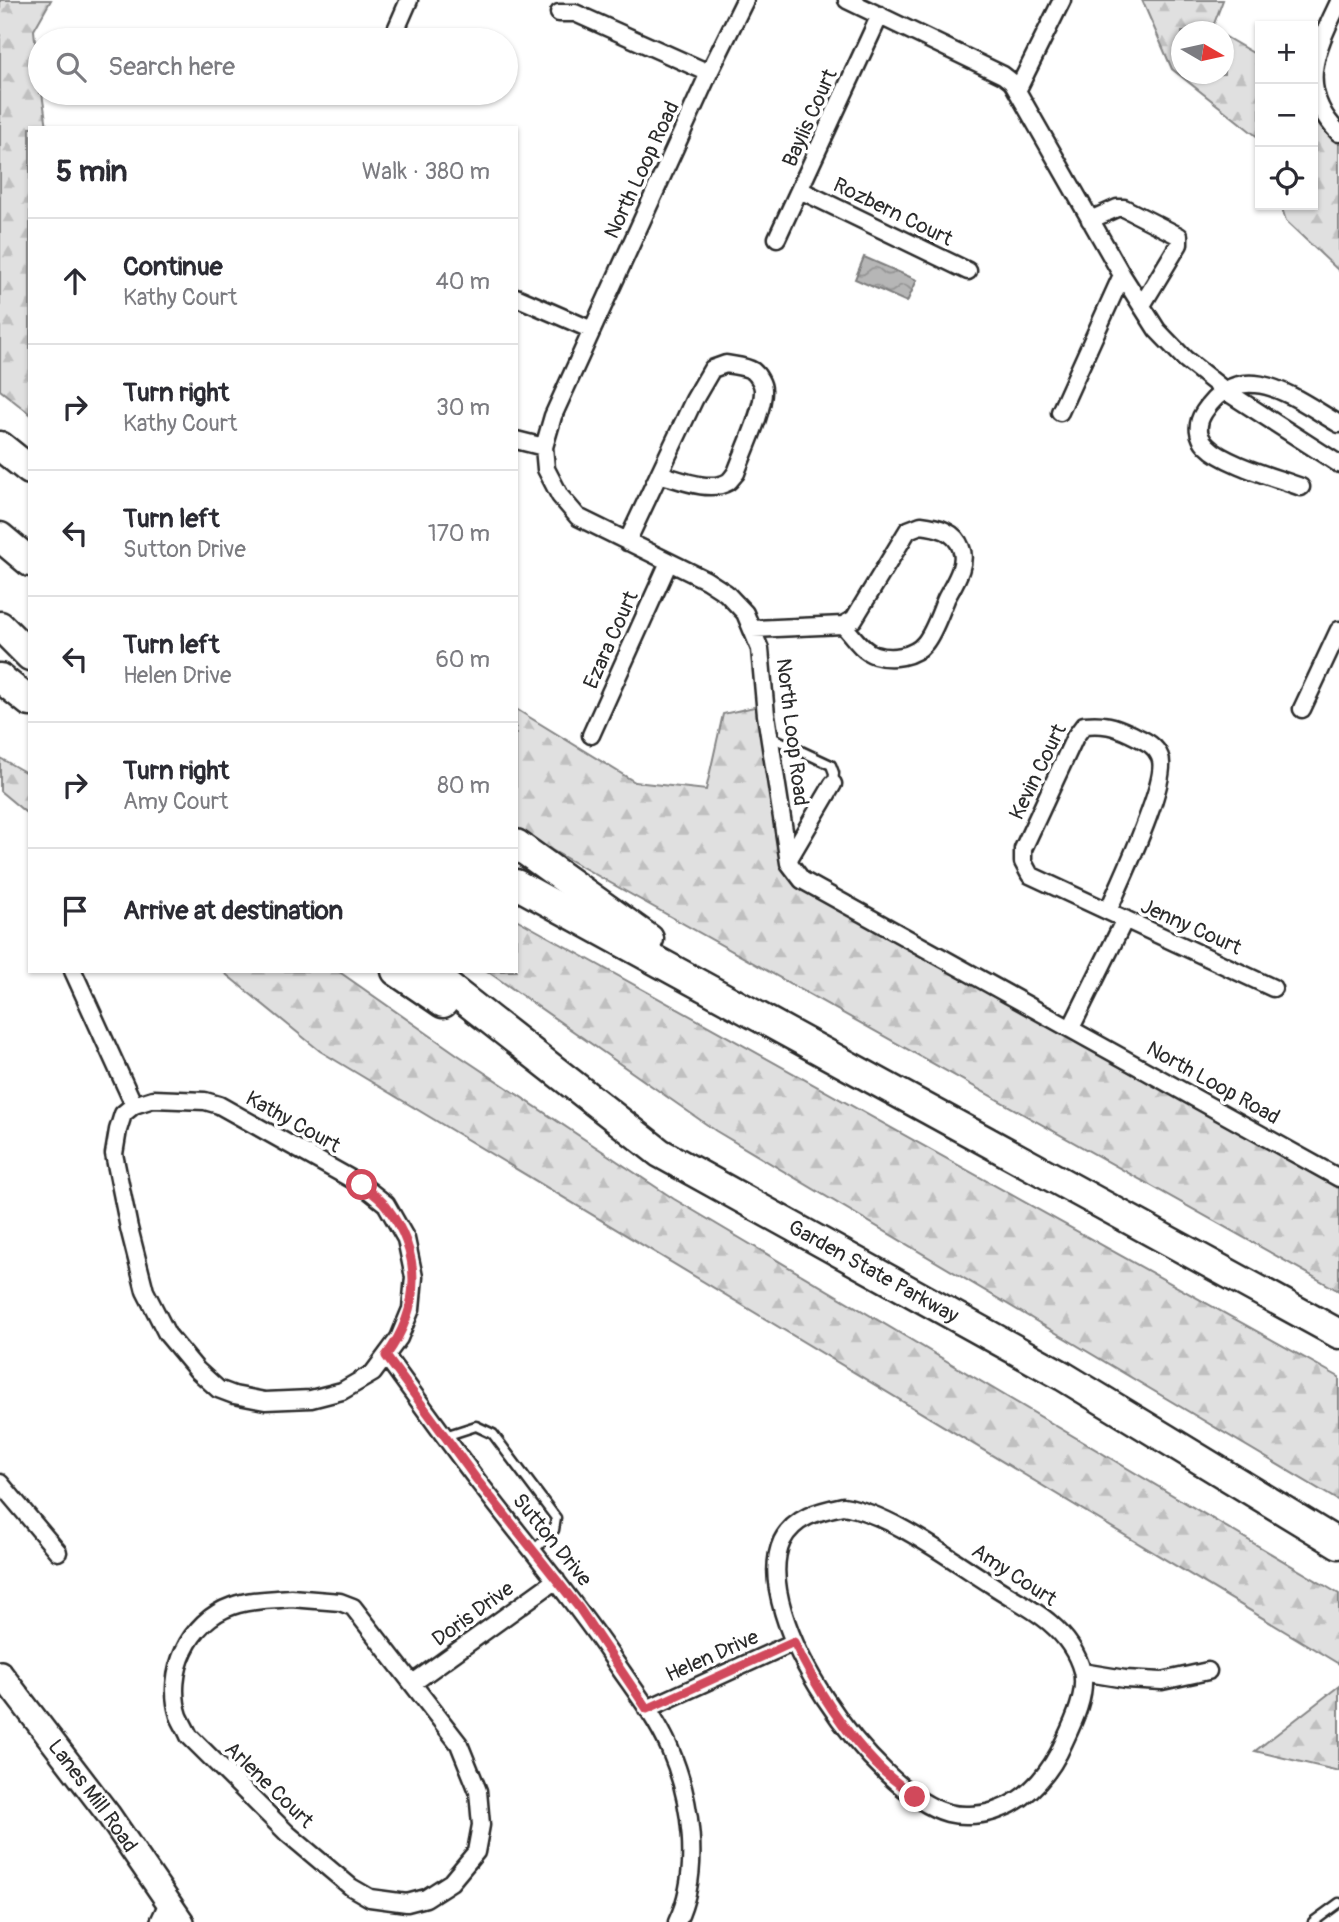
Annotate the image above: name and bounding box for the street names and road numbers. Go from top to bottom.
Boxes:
street label: Baylis Court [777,64,844,171]
street label: North Loop Road [598,97,686,243]
street label: Rozbern Court [829,171,958,253]
street label: Ezara Court [577,586,645,693]
street label: North Loop Road [770,657,814,807]
street label: Kevin Court [1003,719,1073,824]
street label: Jenny Court [1136,893,1246,961]
street label: North Loop Road [1142,1035,1284,1131]
street label: Kathy Court [241,1085,346,1159]
street label: Garden State Parkway [784,1213,964,1329]
street label: Sutton Drive [506,1488,598,1593]
street label: Amy Court [966,1537,1062,1613]
street label: Doris Drive [427,1575,520,1653]
street label: Helen Drive [661,1623,763,1688]
street label: Lanes Mill Road [42,1734,144,1857]
street label: Arlene Court [219,1736,320,1835]

